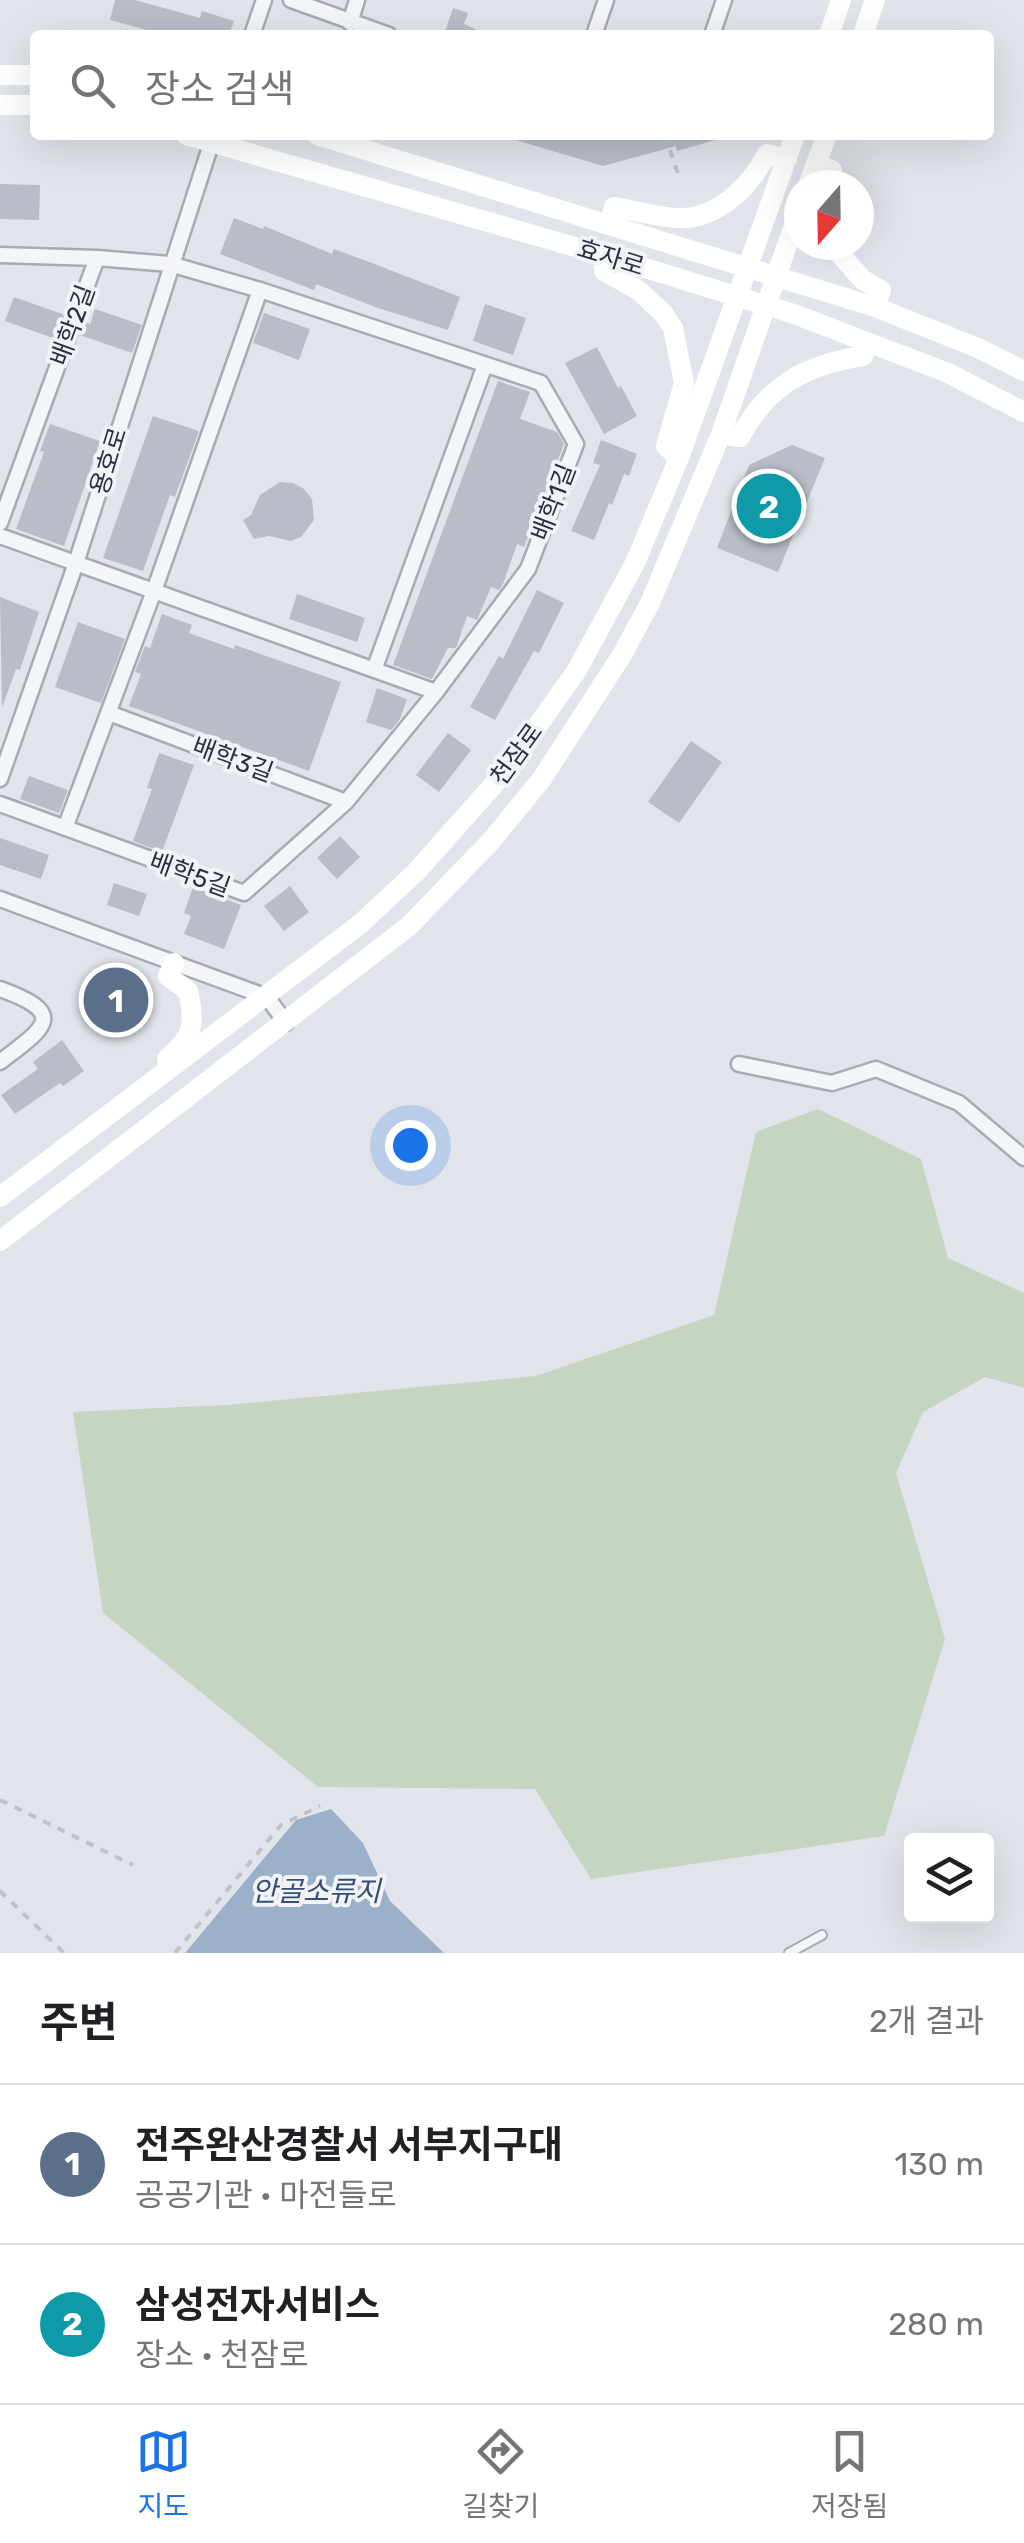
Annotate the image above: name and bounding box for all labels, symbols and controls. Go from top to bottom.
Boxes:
search box [30,30,994,140]
icon: search [65,58,120,113]
text: 장소 검색 [145,66,294,112]
north arrow [784,170,874,260]
street label: 효자로 [574,234,648,281]
street label: 배학2길 [45,281,100,369]
street label: 용호로 [85,424,132,498]
street label: 배학1길 [526,460,581,545]
pin: 2 [736,468,802,544]
street label: 천잠로 [484,718,548,791]
street label: 배학3길 [188,731,277,787]
street label: 배학5길 [145,847,234,902]
pin: 1 [84,962,148,1038]
your location [385,1120,436,1171]
map controls [904,1833,994,1923]
button: layers [904,1833,994,1923]
water label: 안골소류지 [252,1875,383,1908]
text: 주변 [40,1998,117,2048]
text: 2개 결과 [869,2002,984,2040]
text: 전주완산경찰서 서부지구대 [135,2122,563,2168]
text: 1 [65,2145,80,2183]
text: 130 m [894,2145,984,2183]
text: 공공기관 · 마전들로 [135,2176,397,2214]
text: 삼성전자서비스 [135,2282,380,2328]
text: 2 [62,2305,83,2343]
text: 280 m [888,2305,984,2343]
text: 장소 · 천잠로 [135,2336,308,2374]
tab: 지도 [136,2424,191,2524]
tab: 길찾기 [462,2424,539,2524]
tab: 저장됨 [811,2424,888,2524]

